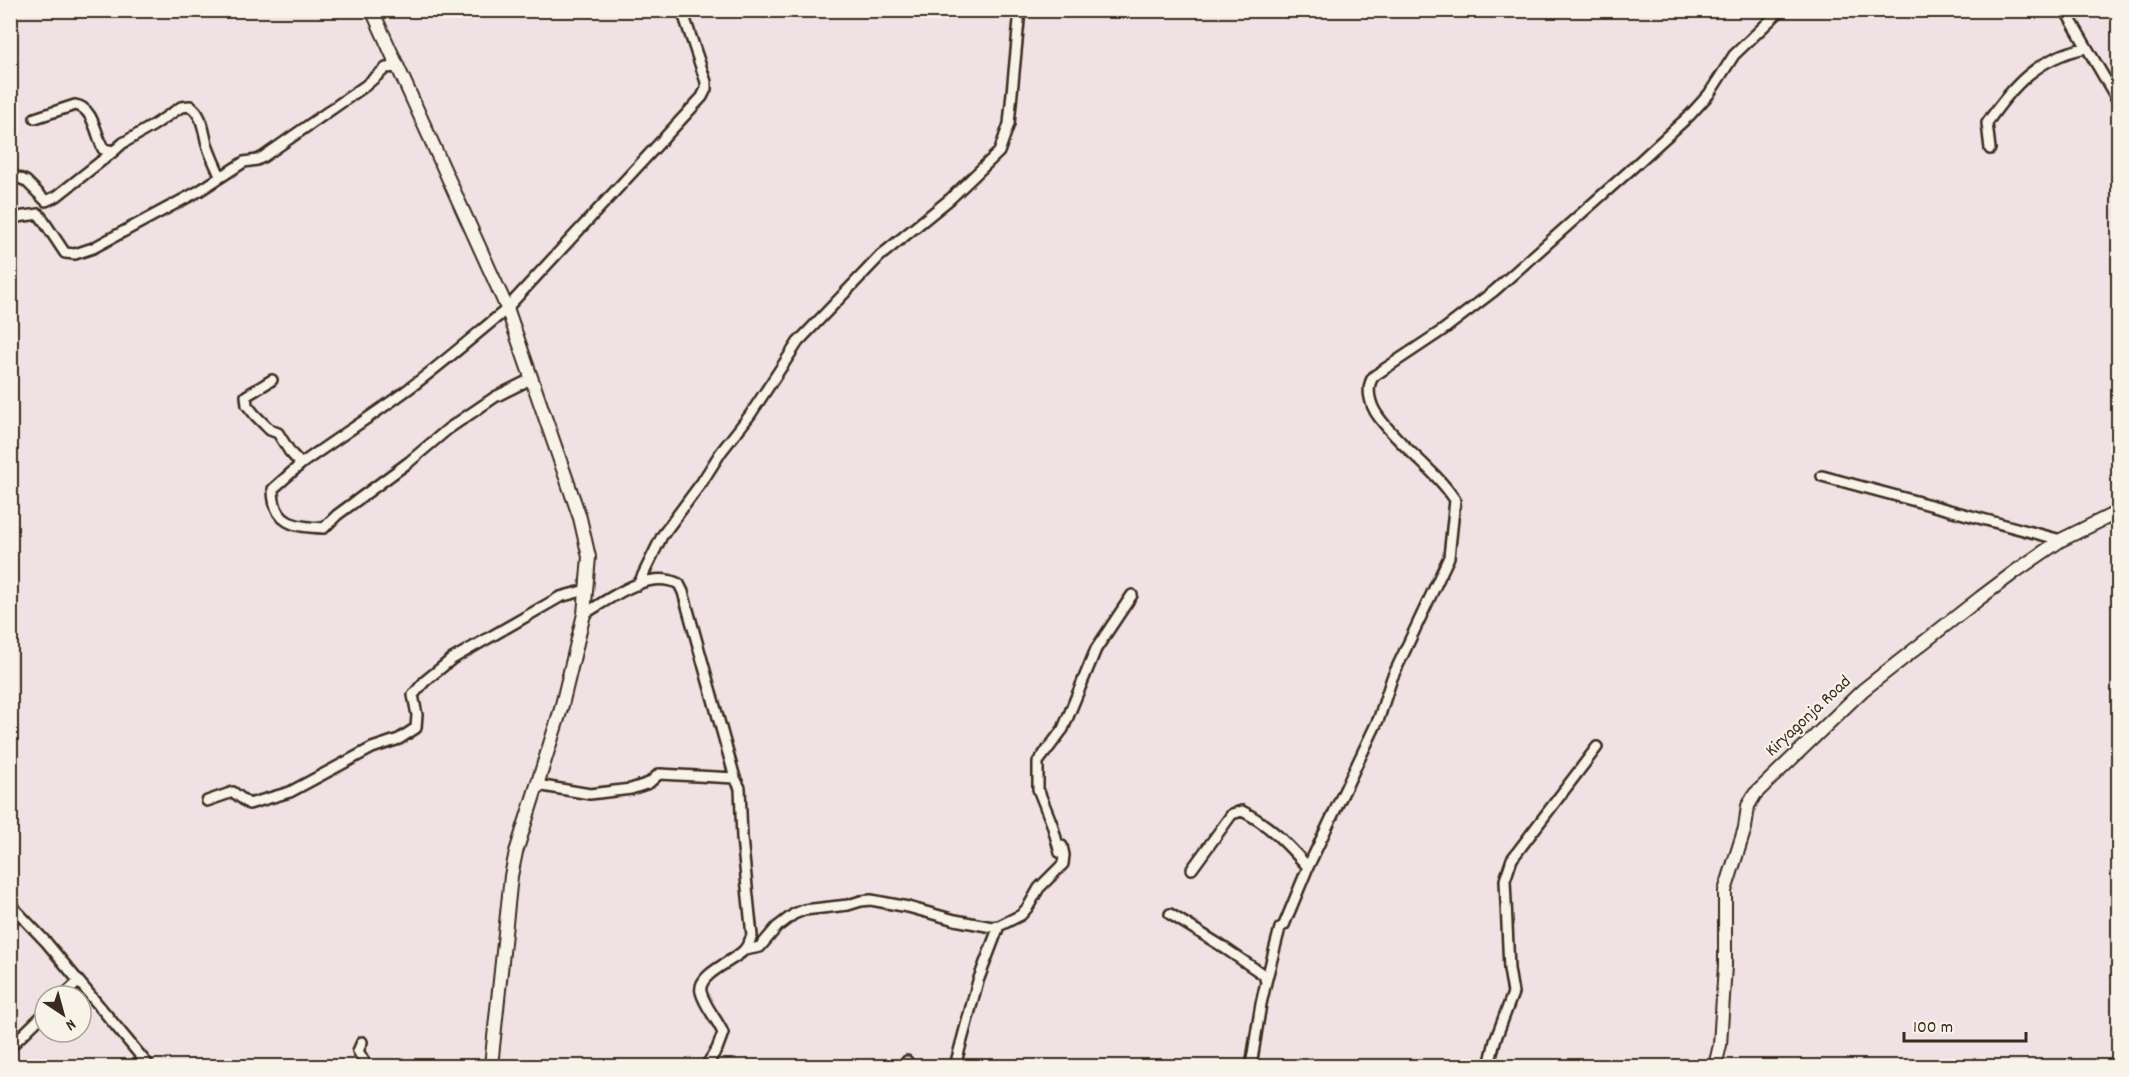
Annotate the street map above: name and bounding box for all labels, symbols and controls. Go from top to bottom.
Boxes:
street label: Kiryagonja Road [1761,671,1857,763]
north arrow [33,984,93,1044]
scale bar [1904,1005,2026,1043]
text: N [60,1012,80,1036]
text: 100 m [1913,1016,1953,1041]

